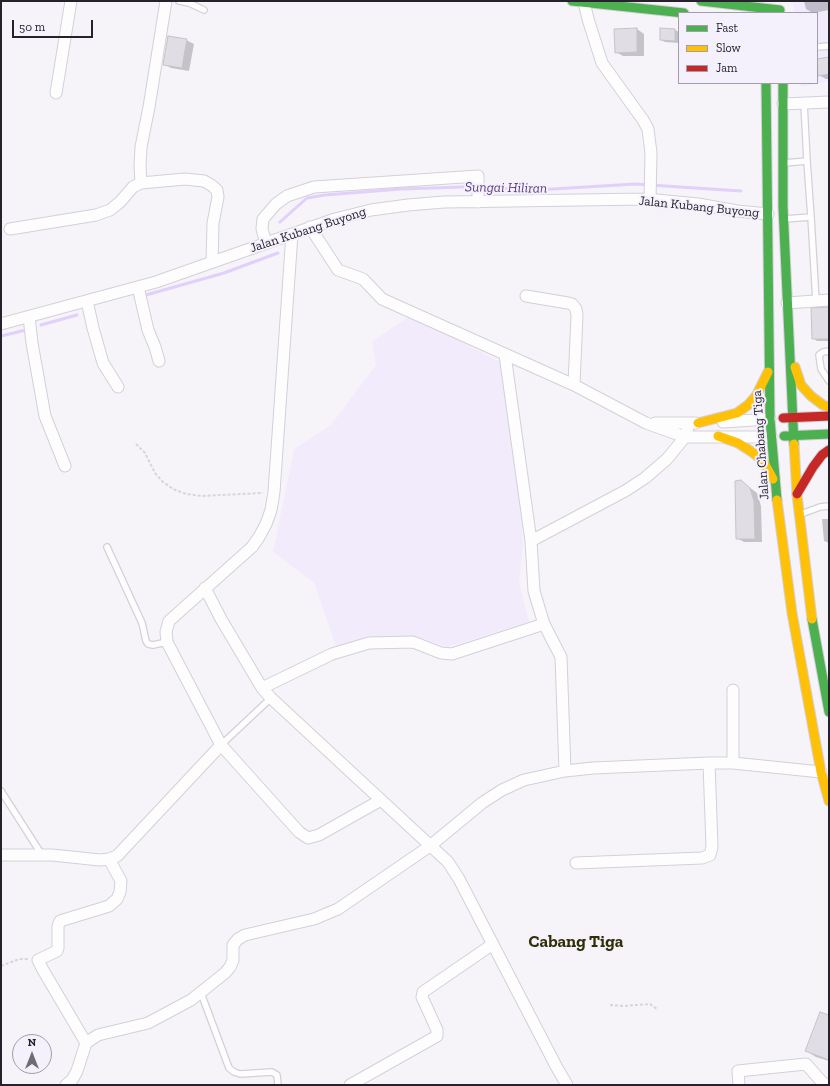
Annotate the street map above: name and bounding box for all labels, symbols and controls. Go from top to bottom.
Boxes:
scale bar [14,12,95,38]
legend [678,12,818,84]
text: 50 m [19,20,45,34]
text: Fast [716,21,738,35]
text: Slow [716,41,741,55]
text: Jam [716,61,737,75]
water label: Sungai Hiliran [465,179,547,197]
street label: Jalan Kubang Buyong [638,193,760,221]
street label: Jalan Kubang Buyong [248,204,368,256]
street label: Jalan Chabang Tiga [749,390,773,500]
district label: Cabang Tiga [529,932,623,952]
north arrow [12,1034,52,1074]
text: N [28,1036,36,1049]

